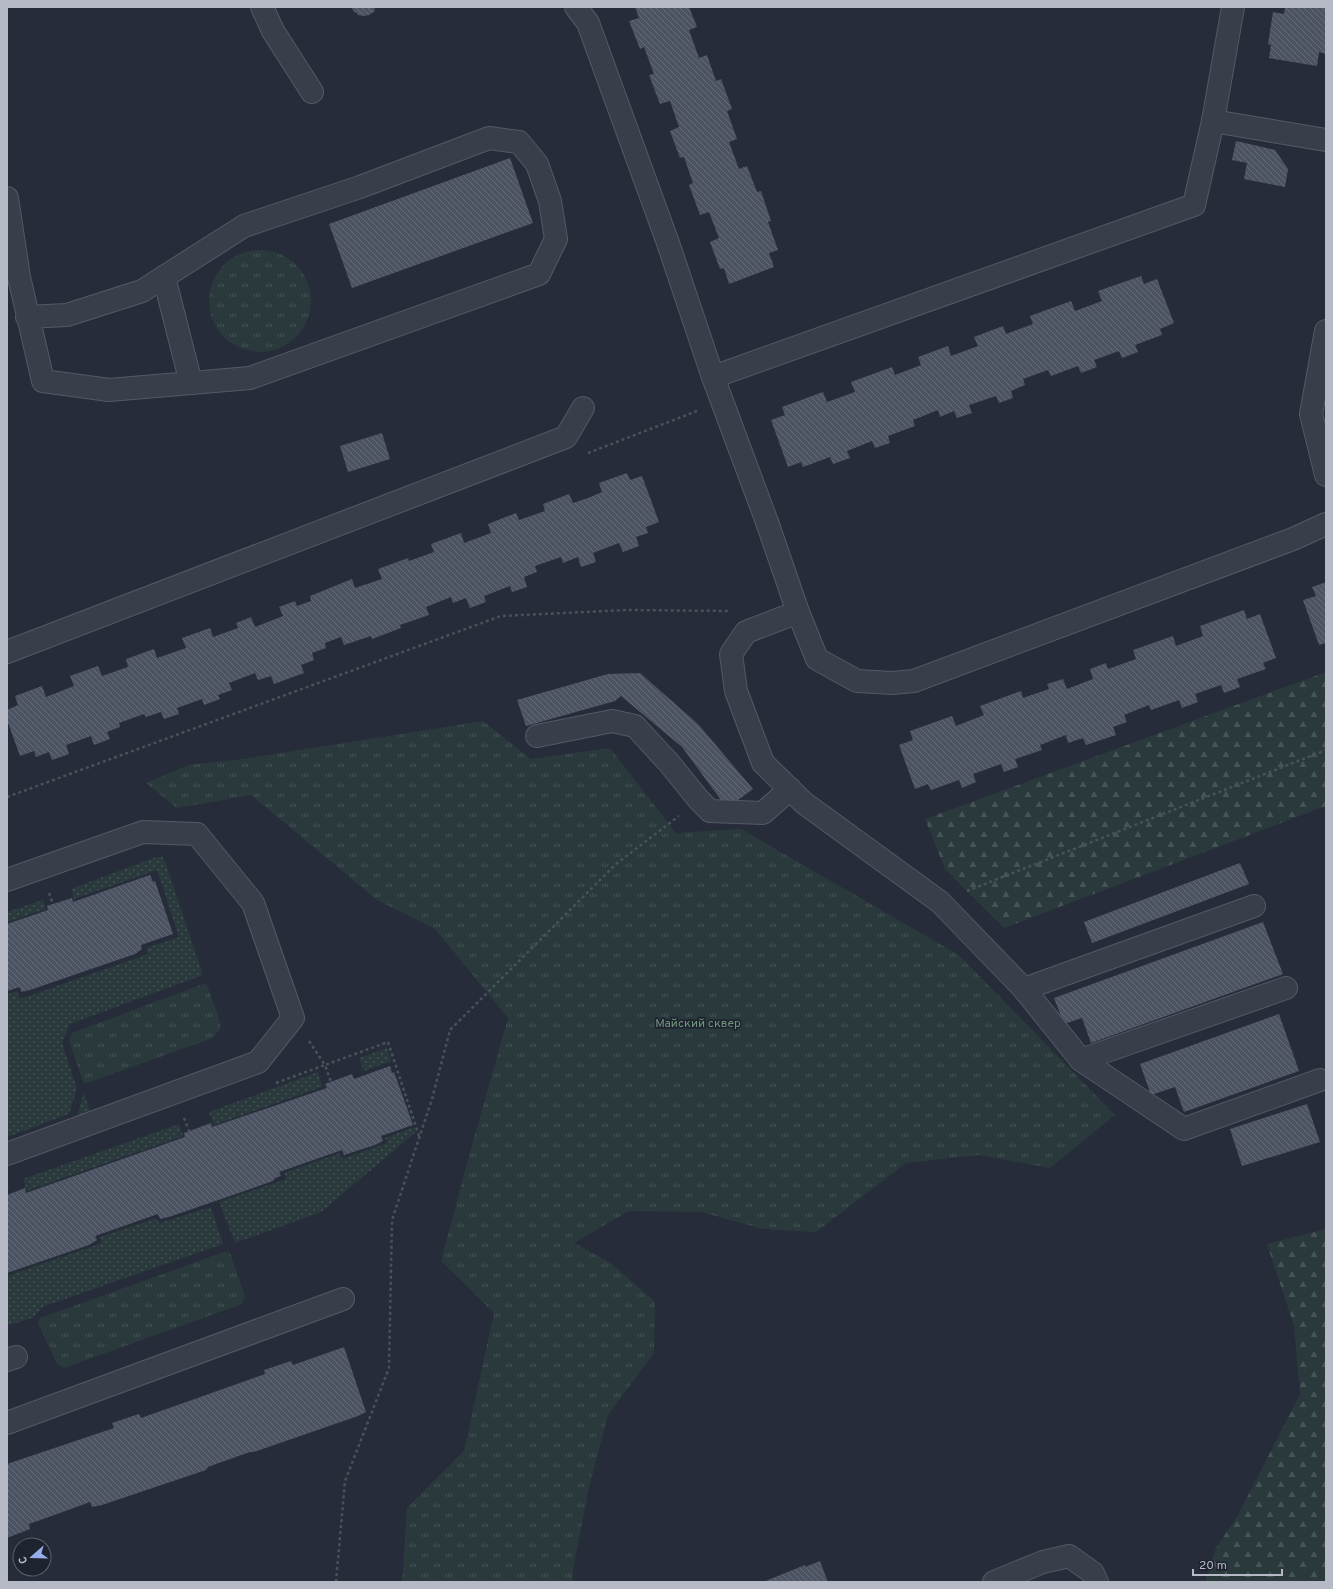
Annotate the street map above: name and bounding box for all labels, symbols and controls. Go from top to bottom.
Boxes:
park label: Майский сквер [655,1016,741,1032]
north arrow [12,1537,52,1577]
scale bar [1193,1551,1282,1577]
text: С [16,1554,31,1566]
text: 20 m [1199,1558,1227,1574]

